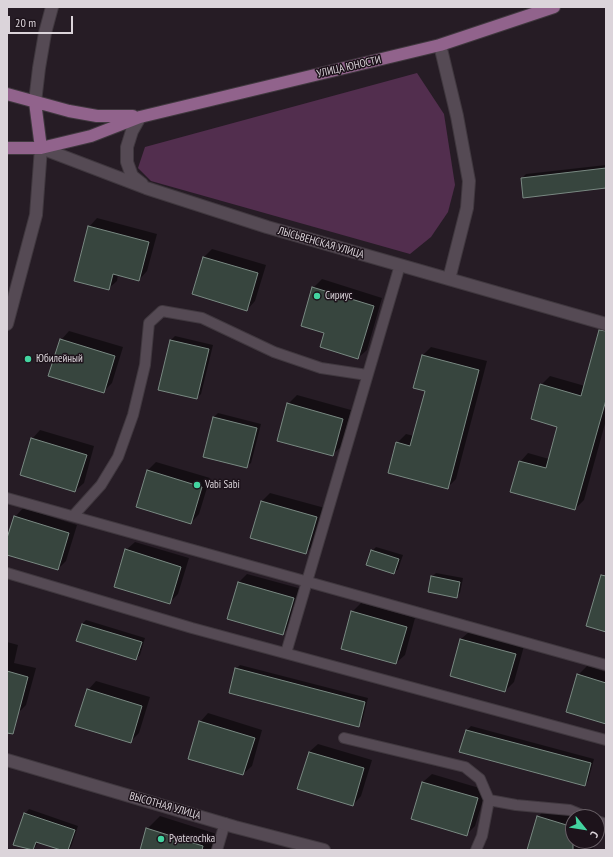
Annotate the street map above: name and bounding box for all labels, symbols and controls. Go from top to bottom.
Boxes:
scale bar [10,8,75,34]
text: 20 m [15,15,36,30]
street label: УЛИЦА ЮНОСТИ [316,53,382,81]
street label: ЛЫСЬВЕНСКАЯ УЛИЦА [276,224,366,262]
place label: Сириус [325,289,352,303]
marker: Сириус [312,291,322,301]
place label: Юбилейный [36,352,83,366]
marker: Юбилейный [23,354,33,364]
place label: Vabi Sabi [205,478,240,492]
marker: Vabi Sabi [192,480,202,490]
street label: ВЫСОТНАЯ УЛИЦА [128,790,202,822]
north arrow [565,809,605,849]
text: С [587,829,602,840]
place label: Pyaterochka [169,832,215,846]
marker: Pyaterochka [156,834,166,844]

